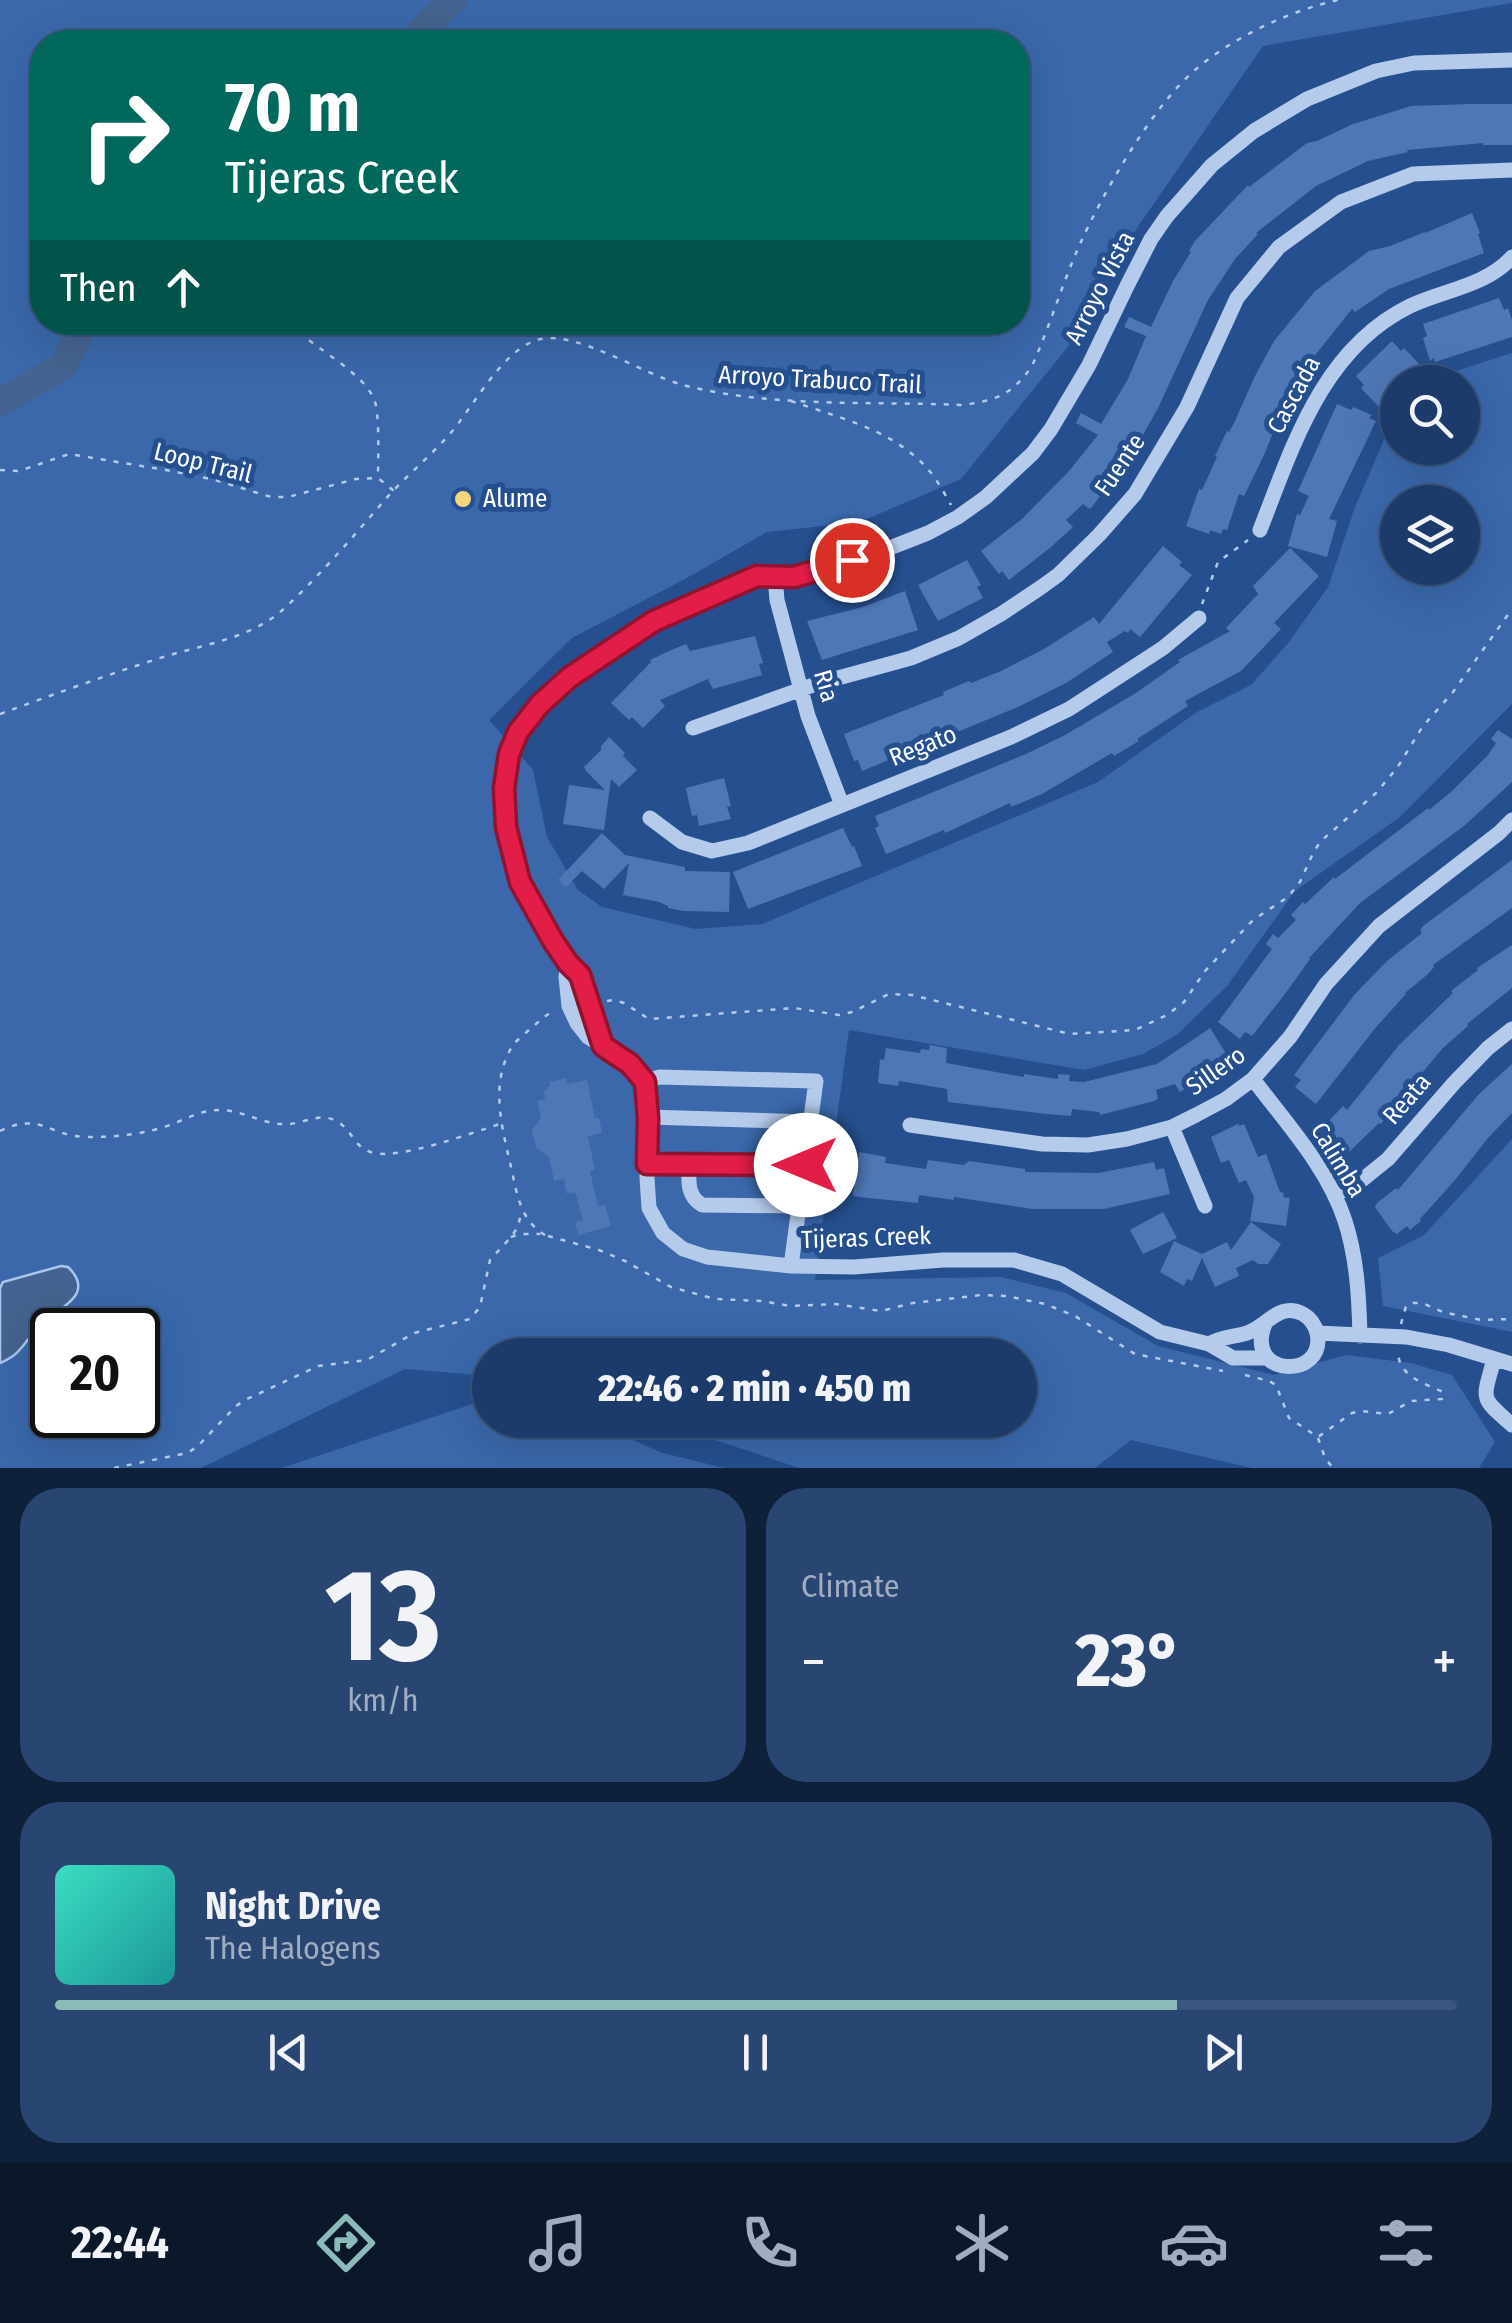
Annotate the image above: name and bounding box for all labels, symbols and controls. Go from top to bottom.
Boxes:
text: 70 m [225,66,360,150]
icon: right [60,70,190,200]
text: Tijeras Creek [225,151,459,205]
street label: Arroyo Vista [1059,226,1141,350]
icon: ahead [156,260,211,315]
text: Then [60,265,136,311]
street label: Cascada [1261,351,1327,439]
street label: Arroyo Trabuco Trail [718,360,923,400]
map controls [1380,365,1480,585]
button: search [1380,365,1480,465]
street label: Fuente [1088,428,1152,502]
street label: Loop Trail [151,436,255,490]
place label: Alume [483,484,547,514]
button: layers [1380,485,1480,585]
marker: Alume [452,488,474,510]
pin [810,518,895,603]
icon: arrive [825,533,880,588]
street label: Ria [807,666,845,706]
street label: Regato [885,719,961,773]
street label: Sillero [1181,1040,1251,1102]
street label: Reata [1377,1067,1437,1131]
position arrow [754,1113,858,1217]
street label: Calimba [1304,1117,1372,1203]
street label: Tijeras Creek [801,1221,932,1255]
speed limit sign: 20 [30,1308,160,1438]
text: 22:46 · 2 min · 450 m [598,1365,911,1411]
text: 13 [325,1538,441,1694]
text: Climate [801,1567,900,1605]
text: 23° [1076,1616,1182,1706]
text: − [801,1629,826,1695]
text: + [1432,1629,1457,1695]
text: km/h [347,1681,419,1719]
text: Night Drive [205,1883,381,1929]
text: The Halogens [205,1929,381,1967]
icon: previous [261,2025,316,2080]
icon: pause [728,2025,783,2080]
icon: next [1196,2025,1251,2080]
icon: directions [311,2208,381,2278]
icon: music [523,2208,593,2278]
icon: phone [735,2208,805,2278]
icon: climate [947,2208,1017,2278]
icon: car [1159,2208,1229,2278]
icon: filters [1371,2208,1441,2278]
text: 22:44 [71,2216,169,2270]

